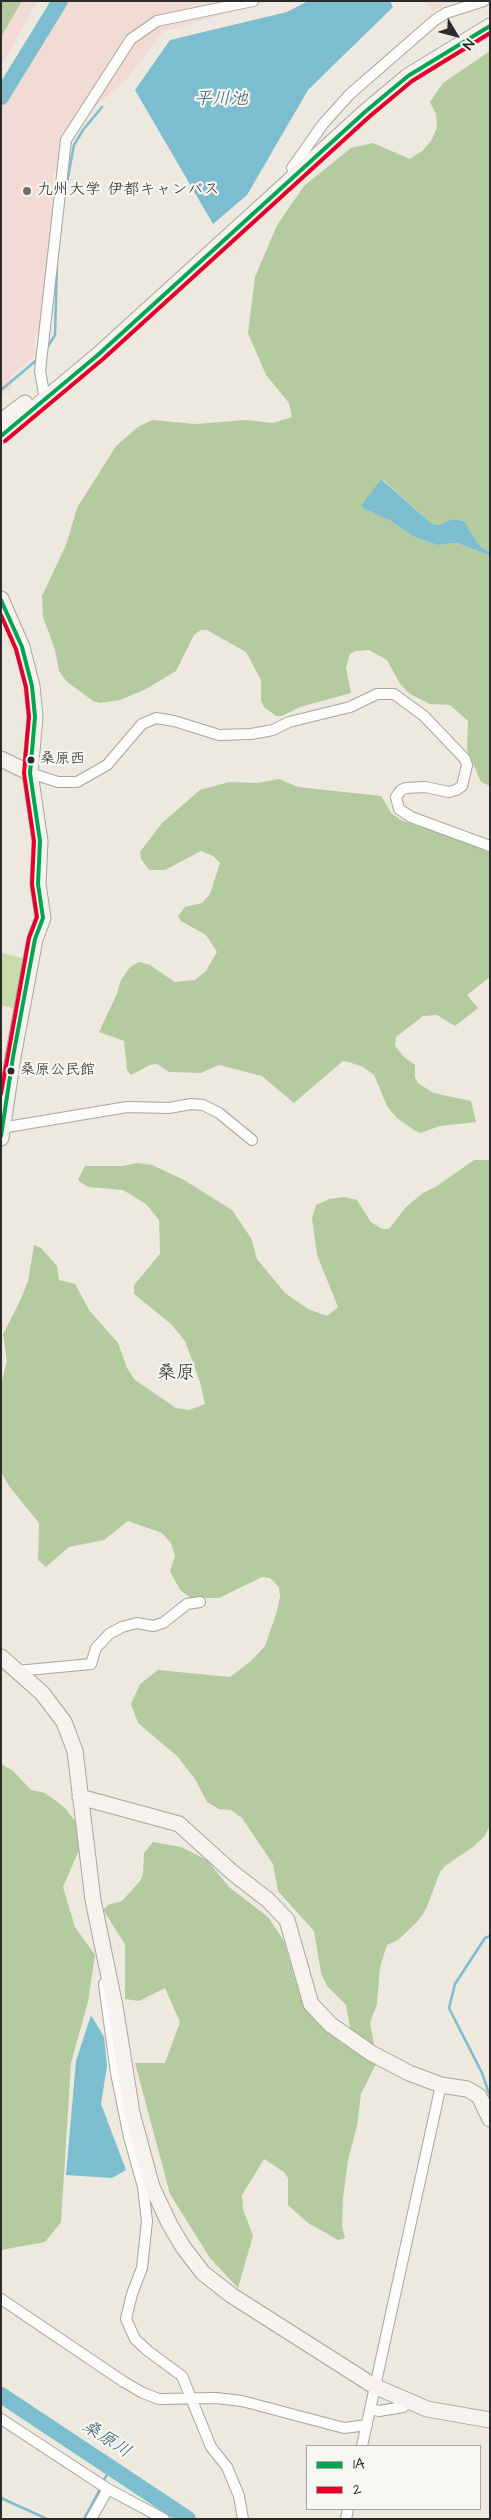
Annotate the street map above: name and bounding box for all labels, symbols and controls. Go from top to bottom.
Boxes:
north arrow [431,10,481,60]
text: N [457,35,479,54]
water label: 平川池 [194,89,248,111]
place label: 九州大学 伊都キャンパス [37,181,219,201]
marker: 九州大学 伊都キャンパス [21,185,33,197]
place label: 桑原西 [40,751,85,769]
marker: 桑原西 [26,755,36,765]
place label: 桑原公民館 [20,1062,95,1080]
marker: 桑原公民館 [6,1066,16,1076]
district label: 桑原 [157,1363,195,1385]
water label: 桑原川 [77,2416,135,2464]
legend [306,2445,481,2510]
text: 1A [353,2454,365,2475]
text: 2 [353,2479,362,2500]

